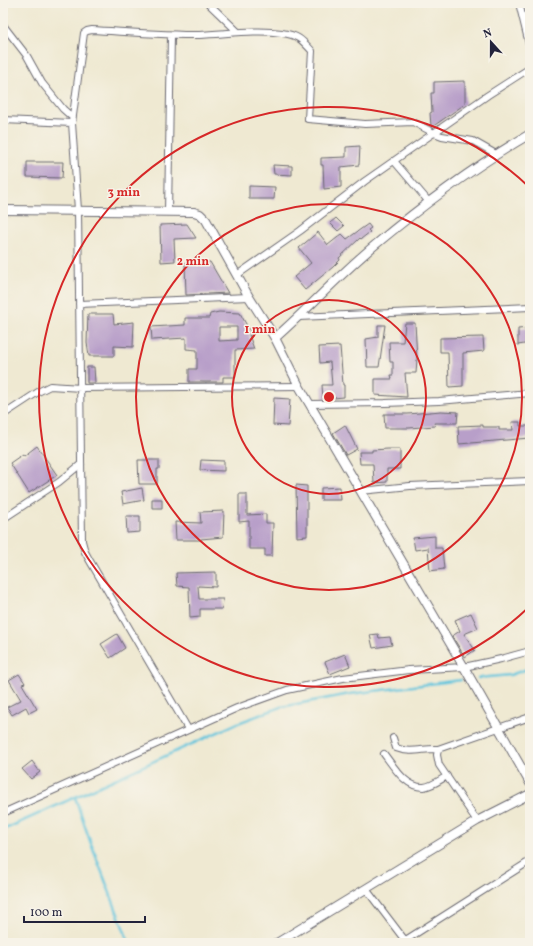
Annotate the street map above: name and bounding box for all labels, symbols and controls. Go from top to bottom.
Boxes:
north arrow [471,22,511,62]
text: N [482,26,494,42]
text: 3 min [108,185,140,201]
text: 2 min [177,254,209,270]
text: 1 min [245,322,276,338]
centre of rings [322,390,336,404]
scale bar [24,898,145,924]
text: 100 m [30,905,63,921]

